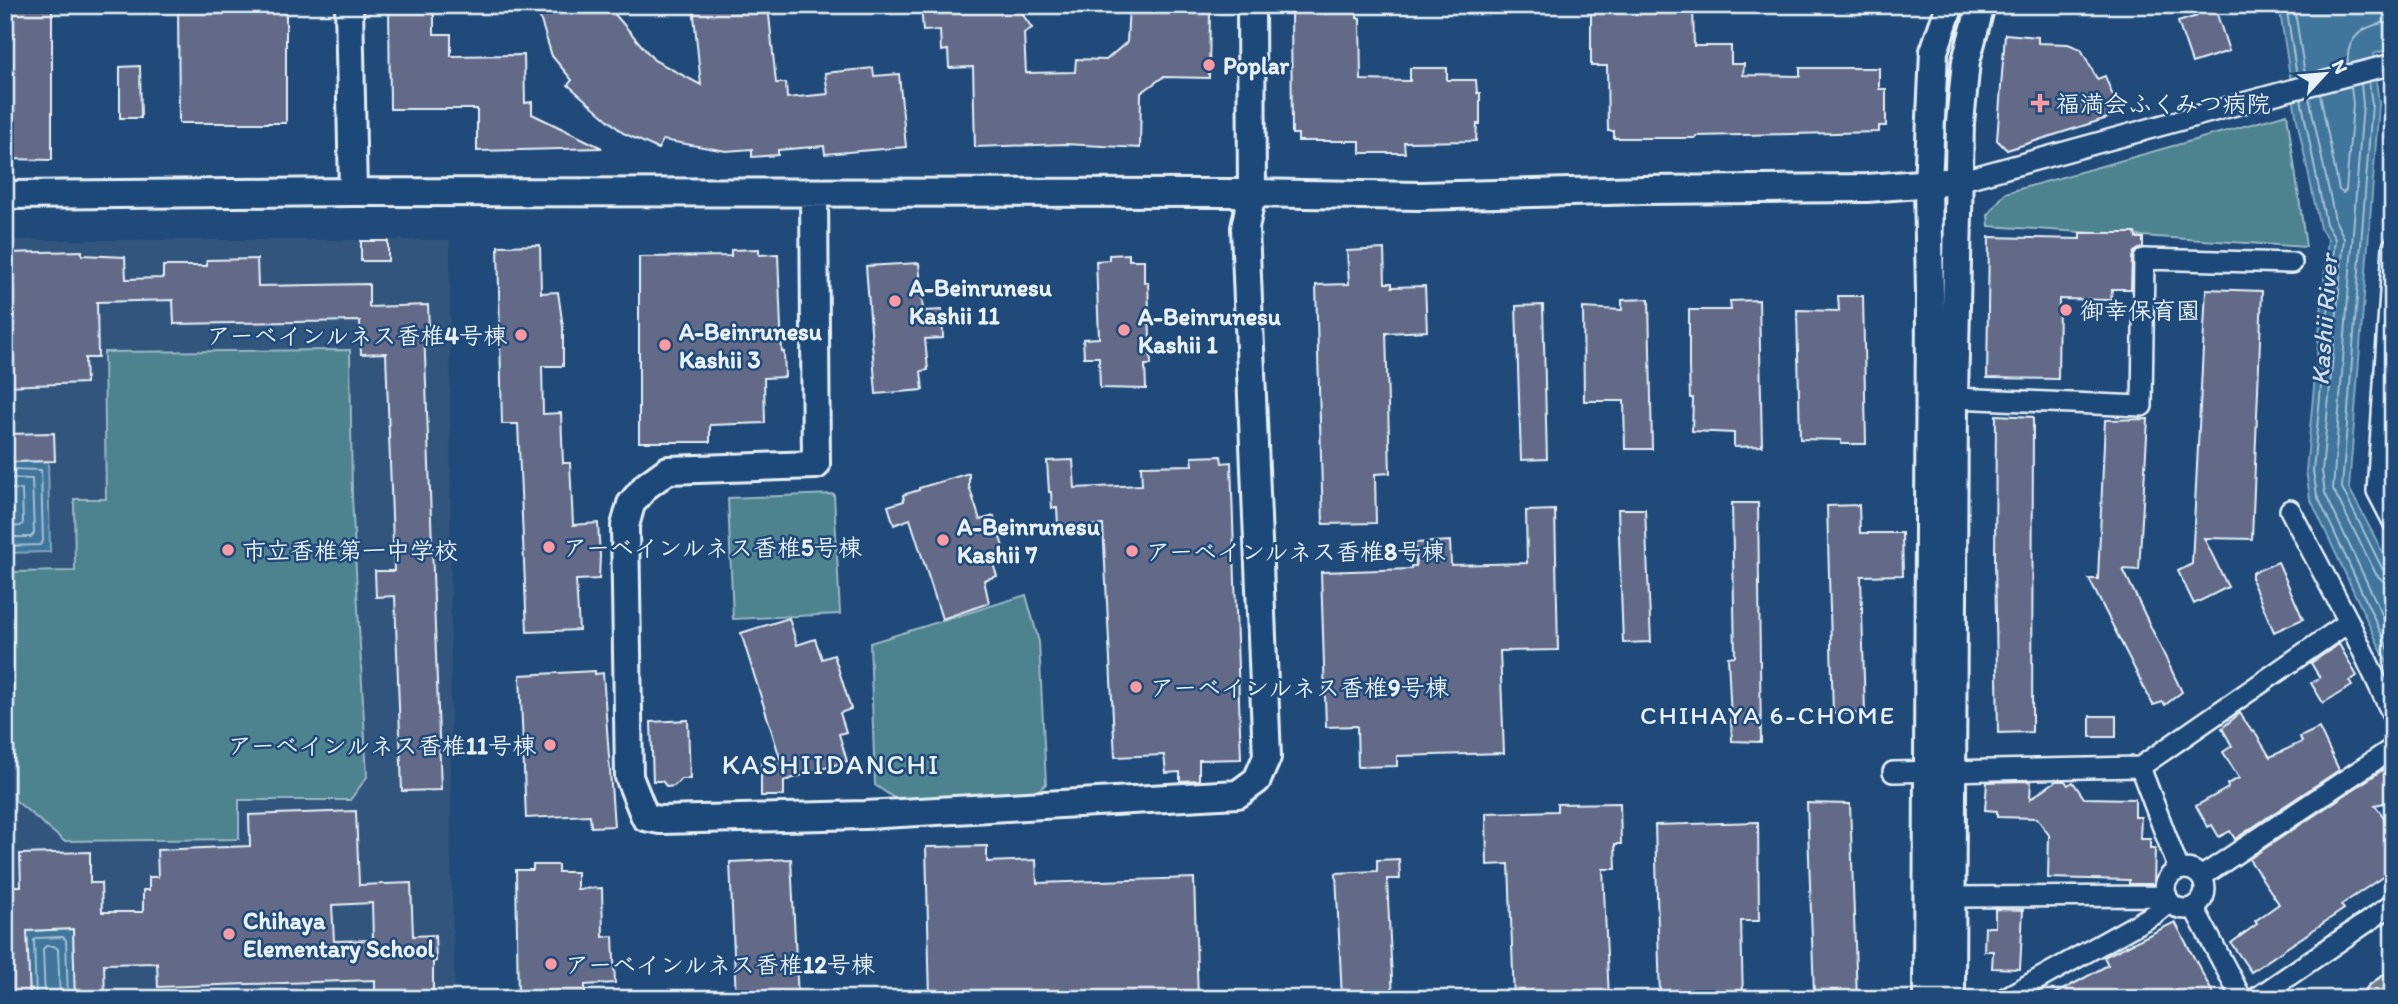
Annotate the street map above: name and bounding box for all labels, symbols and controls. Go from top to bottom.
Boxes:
north arrow [2290,38,2360,108]
place label: Poplar [1223,51,1290,81]
text: N [2327,56,2353,78]
marker: Poplar [1201,57,1217,73]
place label: 福満会ふくみつ病院 [2056,89,2271,118]
marker: 福満会ふくみつ病院 [2030,93,2050,113]
water label: Kashii River [2303,251,2345,387]
place label: A-Beinrunesu Kashii 11 [908,273,1053,330]
marker: A-Beinrunesu Kashii 11 [887,293,903,309]
place label: 御幸保育園 [2080,296,2200,325]
place label: A-Beinrunesu Kashii 1 [1137,302,1282,359]
marker: 御幸保育園 [2058,302,2074,318]
place label: A-Beinrunesu Kashii 3 [678,317,823,374]
place label: アーベインルネス香椎4号棟 [206,321,508,350]
marker: A-Beinrunesu Kashii 1 [1116,322,1132,338]
marker: アーベインルネス香椎4号棟 [513,327,529,343]
marker: A-Beinrunesu Kashii 3 [657,337,673,353]
place label: A-Beinrunesu Kashii 7 [956,512,1101,569]
marker: A-Beinrunesu Kashii 7 [935,532,951,548]
place label: アーベインルネス香椎5号棟 [563,533,863,562]
place label: 市立香椎第一中学校 [242,536,458,565]
place label: アーベインルネス香椎8号棟 [1146,537,1446,566]
marker: アーベインルネス香椎5号棟 [541,539,557,555]
marker: 市立香椎第一中学校 [220,542,236,558]
marker: アーベインルネス香椎8号棟 [1124,543,1140,559]
place label: アーベインルネス香椎9号棟 [1150,673,1450,702]
marker: アーベインルネス香椎9号棟 [1128,679,1144,695]
district label: CHIHAYA 6-CHOME [1640,699,1896,731]
place label: アーベインルネス香椎11号棟 [228,731,537,760]
marker: アーベインルネス香椎11号棟 [542,737,558,753]
district label: KASHIIDANCHI [722,747,940,781]
place label: Chihaya Elementary School [243,906,435,964]
marker: Chihaya Elementary School [221,926,237,942]
place label: アーベインルネス香椎12号棟 [565,950,876,979]
marker: アーベインルネス香椎12号棟 [543,956,559,972]

